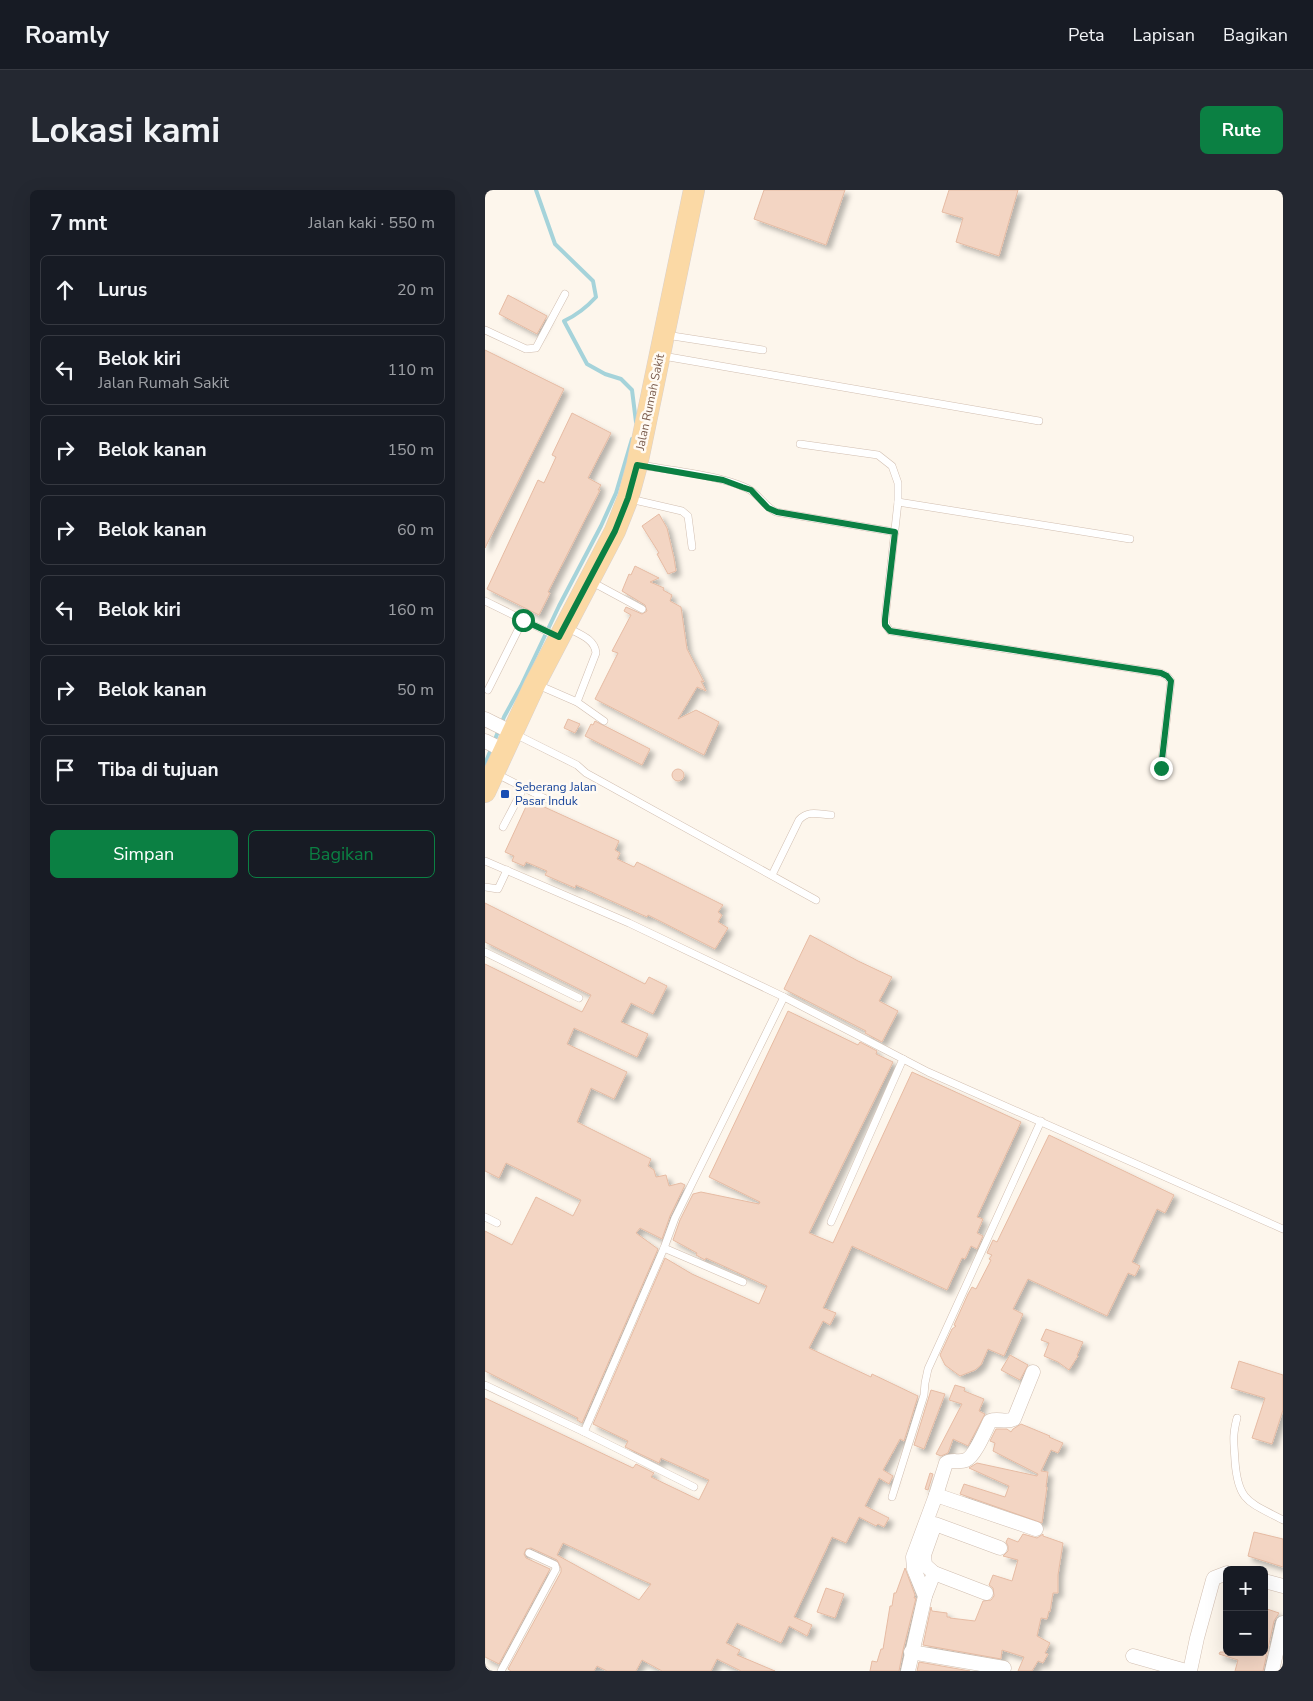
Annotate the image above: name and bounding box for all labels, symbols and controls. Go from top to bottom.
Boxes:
text: Roamly [25,19,109,51]
text: Peta [1068,23,1104,47]
text: Lapisan [1132,23,1195,47]
text: Bagikan [1223,23,1288,47]
button: Rute [1200,106,1283,154]
text: Lokasi kami [30,107,220,154]
text: 7 mnt [50,209,107,237]
text: Jalan kaki · 550 m [308,212,435,234]
icon: ahead [51,276,79,304]
text: Lurus [98,277,147,303]
text: 20 m [397,279,434,301]
text: Belok kiri [98,346,181,372]
street label: Jalan Rumah Sakit [632,352,668,453]
icon: left [51,356,79,384]
text: 110 m [387,359,434,381]
text: Jalan Rumah Sakit [98,372,229,394]
icon: right [51,436,79,464]
text: Belok kanan [98,437,207,463]
text: 150 m [387,439,434,461]
icon: right [51,516,79,544]
text: Belok kanan [98,517,207,543]
text: 60 m [397,519,434,541]
icon: left [51,596,79,624]
text: Belok kiri [98,597,181,623]
text: 160 m [387,599,434,621]
route start [512,609,535,632]
icon: right [51,676,79,704]
text: Belok kanan [98,677,207,703]
text: 50 m [397,679,434,701]
icon: arrive [51,756,79,784]
text: Tiba di tujuan [98,757,219,783]
route end [1150,757,1173,780]
place label: Seberang Jalan Pasar Induk [515,779,597,809]
marker: Seberang Jalan Pasar Induk [499,788,511,800]
button: Simpan [50,830,238,878]
button: Bagikan [248,830,435,878]
map controls [1223,1566,1268,1656]
button: + [1223,1566,1268,1611]
button: − [1223,1611,1268,1656]

